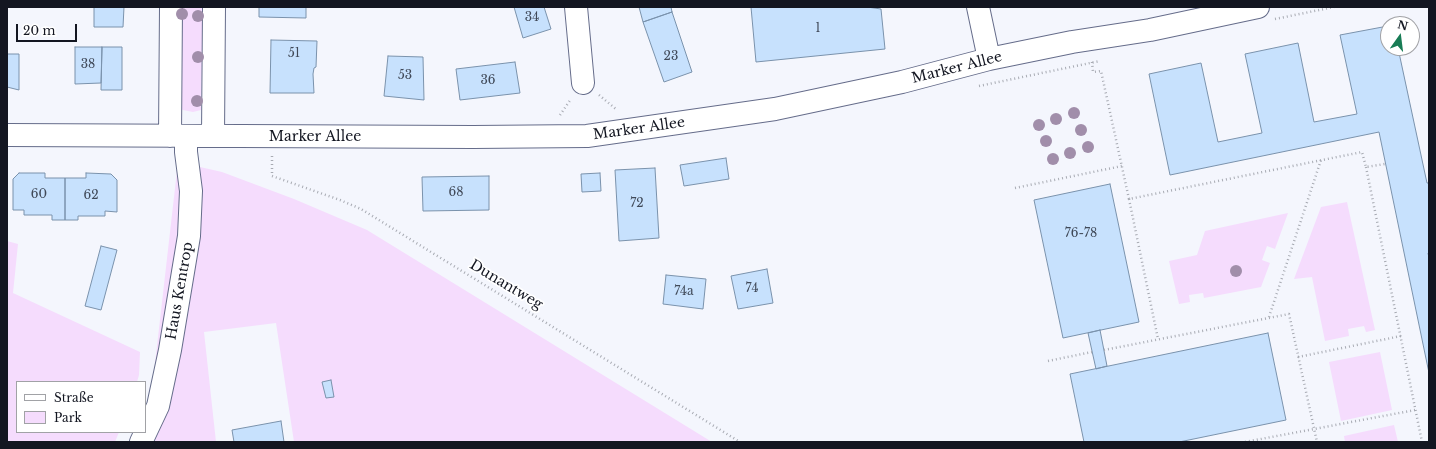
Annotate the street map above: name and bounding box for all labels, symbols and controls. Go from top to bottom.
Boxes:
house number: 34 [525,11,539,25]
scale bar [18,16,79,42]
north arrow [1380,16,1420,56]
text: N [1396,17,1409,33]
house number: 1 [815,22,821,36]
text: 20 m [23,23,55,38]
house number: 51 [288,47,300,61]
street label: Marker Allee [910,49,1004,87]
house number: 23 [664,50,678,64]
house number: 38 [81,58,95,72]
house number: 53 [398,69,412,83]
house number: 36 [480,74,496,88]
street label: Marker Allee [592,114,686,144]
street label: Marker Allee [269,129,361,145]
house number: 68 [449,186,463,200]
house number: 60 [31,188,47,202]
house number: 62 [83,189,99,203]
house number: 72 [630,197,644,211]
house number: 76-78 [1065,227,1097,241]
street label: Haus Kentrop [163,241,197,341]
street label: Dunantweg [466,257,546,313]
house number: 74 [746,282,758,296]
house number: 74a [674,285,694,299]
legend [16,381,146,433]
text: Straße [54,390,94,405]
text: Park [54,410,82,425]

